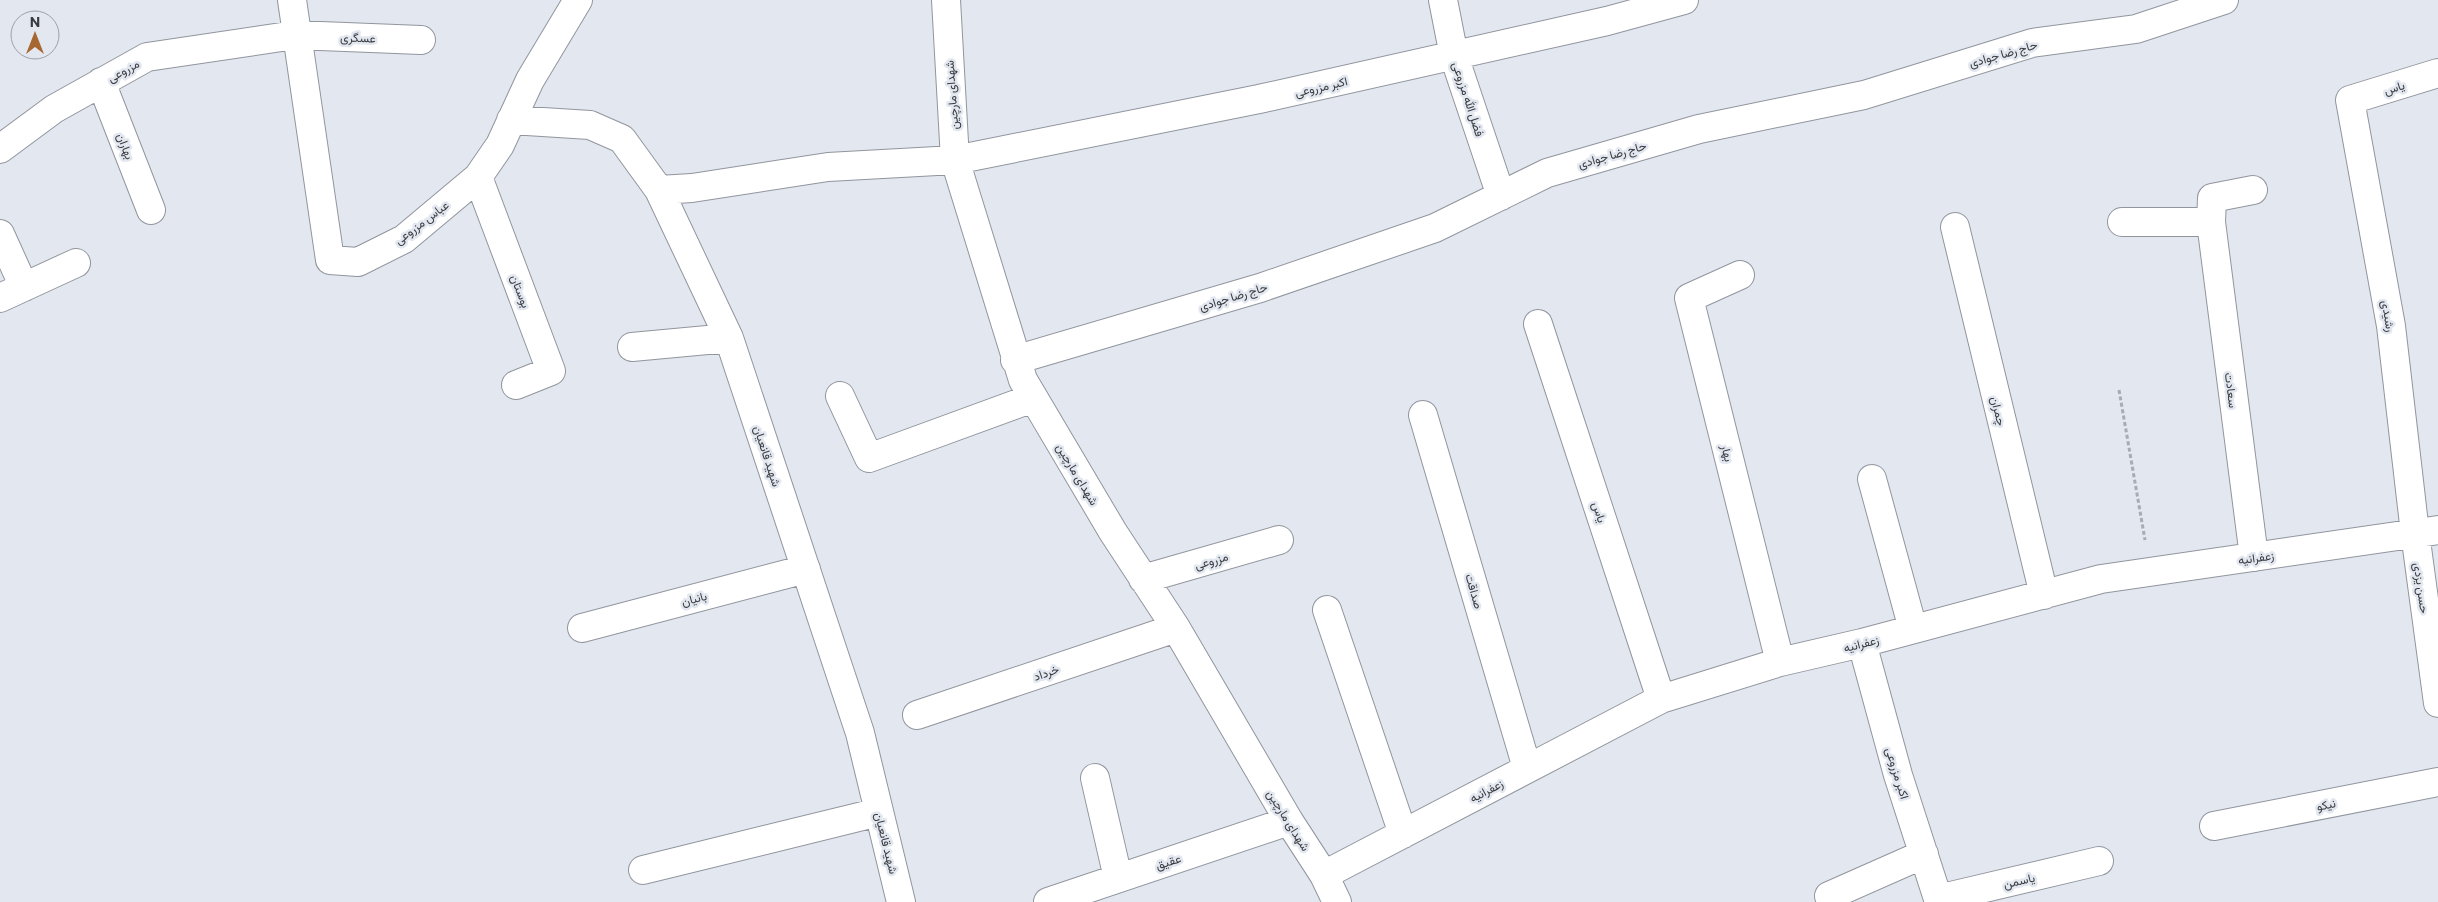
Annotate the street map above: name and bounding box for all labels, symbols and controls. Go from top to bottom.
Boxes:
north arrow [10,10,60,60]
text: N [30,13,40,30]
street label: عسگری [340,29,376,47]
street label: حاج رضا جوادی [1967,37,2040,72]
street label: مزروعی [105,56,142,86]
street label: شهدای مارچین [942,60,962,130]
street label: فضل الله مزروعی [1448,60,1488,139]
street label: اکبر مزروعی [1293,73,1349,101]
street label: یاس [2382,77,2407,99]
street label: بهاران [113,131,137,162]
street label: حاج رضا جوادی [1576,138,1649,173]
street label: عباس مزروعی [391,197,452,249]
street label: بوستان [506,273,534,310]
street label: حاج رضا جوادی [1197,279,1270,316]
street label: رشیدی [2378,299,2398,333]
street label: سعادت [2223,371,2241,409]
street label: چمران [1987,395,2009,428]
street label: شهید قانعیان [750,424,784,489]
street label: شهدای مارچین [1052,441,1102,508]
street label: بهار [1717,442,1737,463]
street label: یاس [1588,500,1610,525]
street label: زعفرانیه [2237,548,2275,568]
street label: مزروعی [1193,549,1230,573]
street label: حسن یزدی [2410,562,2432,615]
street label: صداقت [1463,572,1487,610]
street label: بانیان [680,588,708,609]
street label: زعفرانیه [1842,632,1881,656]
street label: خرداد [1031,661,1061,685]
street label: اکبر مزروعی [1882,745,1912,801]
street label: زعفرانیه [1467,775,1506,806]
street label: شهدای مارچین [1263,787,1313,854]
street label: نیکو [2315,795,2337,815]
street label: شهید قانعیان [871,811,901,876]
street label: عقیق [1154,850,1183,874]
street label: یاسمن [2002,870,2037,892]

